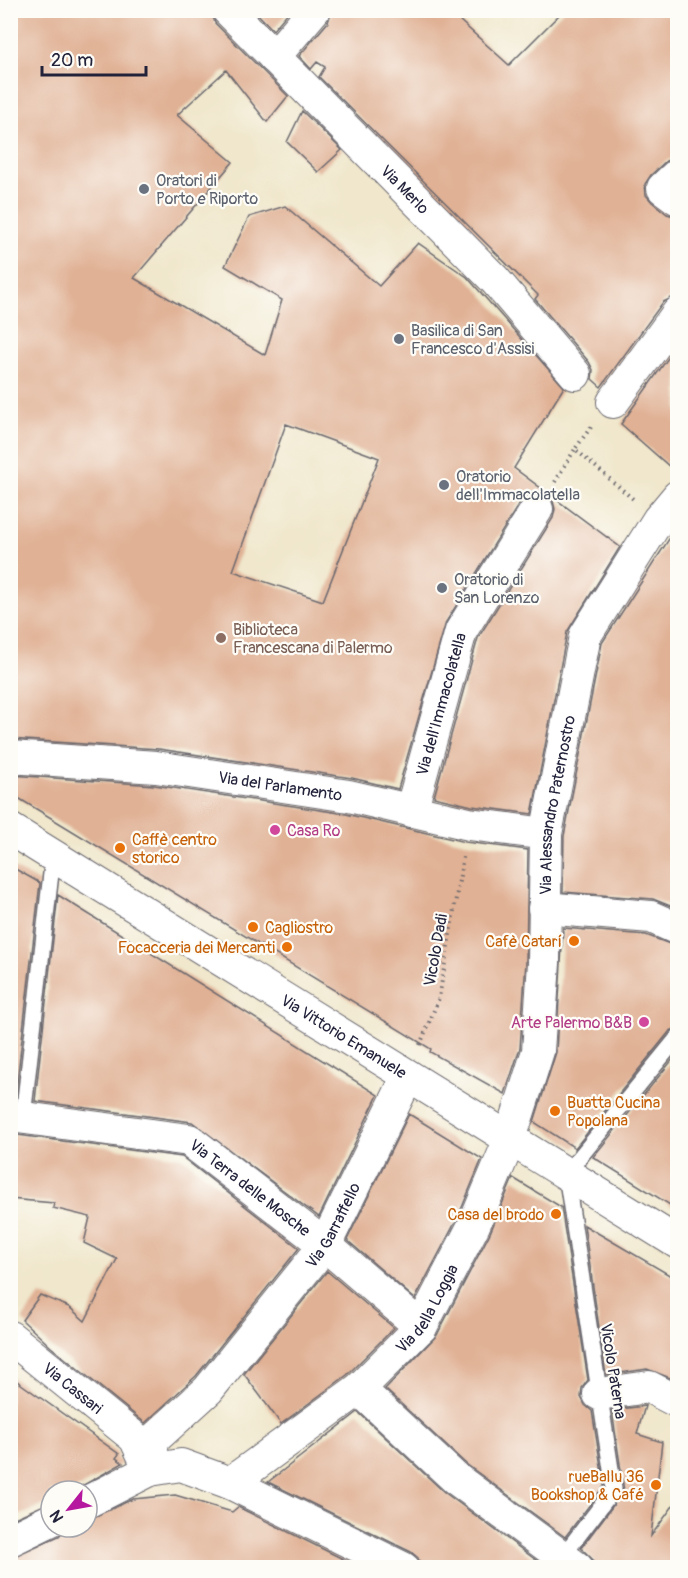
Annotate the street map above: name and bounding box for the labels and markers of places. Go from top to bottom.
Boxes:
place label: Oratori di Porto e Riporto [156,171,258,209]
marker: Oratori di Porto e Riporto [137,182,151,196]
place label: Basilica di San Francesco d'Assisi [411,321,534,359]
marker: Basilica di San Francesco d'Assisi [392,332,406,346]
place label: Oratorio dell'Immacolatella [456,467,580,505]
marker: Oratorio dell'Immacolatella [437,478,451,492]
place label: Oratorio di San Lorenzo [454,570,540,608]
marker: Oratorio di San Lorenzo [435,581,449,595]
place label: Biblioteca Francescana di Palermo [233,620,393,658]
marker: Biblioteca Francescana di Palermo [214,631,228,645]
place label: Casa Ro [287,821,341,841]
marker: Casa Ro [268,823,282,837]
place label: Caffè centro storico [132,830,217,868]
marker: Caffè centro storico [113,841,127,855]
place label: Cagliostro [265,918,334,938]
marker: Cagliostro [246,920,260,934]
place label: Cafè Catarí [485,932,562,952]
marker: Cafè Catarí [567,934,581,948]
place label: Focacceria dei Mercanti [118,938,275,958]
marker: Focacceria dei Mercanti [280,940,294,954]
place label: Arte Palermo B&B [511,1013,632,1033]
marker: Arte Palermo B&B [637,1015,651,1029]
place label: Buatta Cucina Popolana [567,1093,660,1131]
marker: Buatta Cucina Popolana [548,1104,562,1118]
place label: Casa del brodo [447,1205,544,1225]
marker: Casa del brodo [549,1207,563,1221]
place label: rueBallu 36 Bookshop & Café [531,1467,644,1505]
marker: rueBallu 36 Bookshop & Café [649,1478,663,1492]

